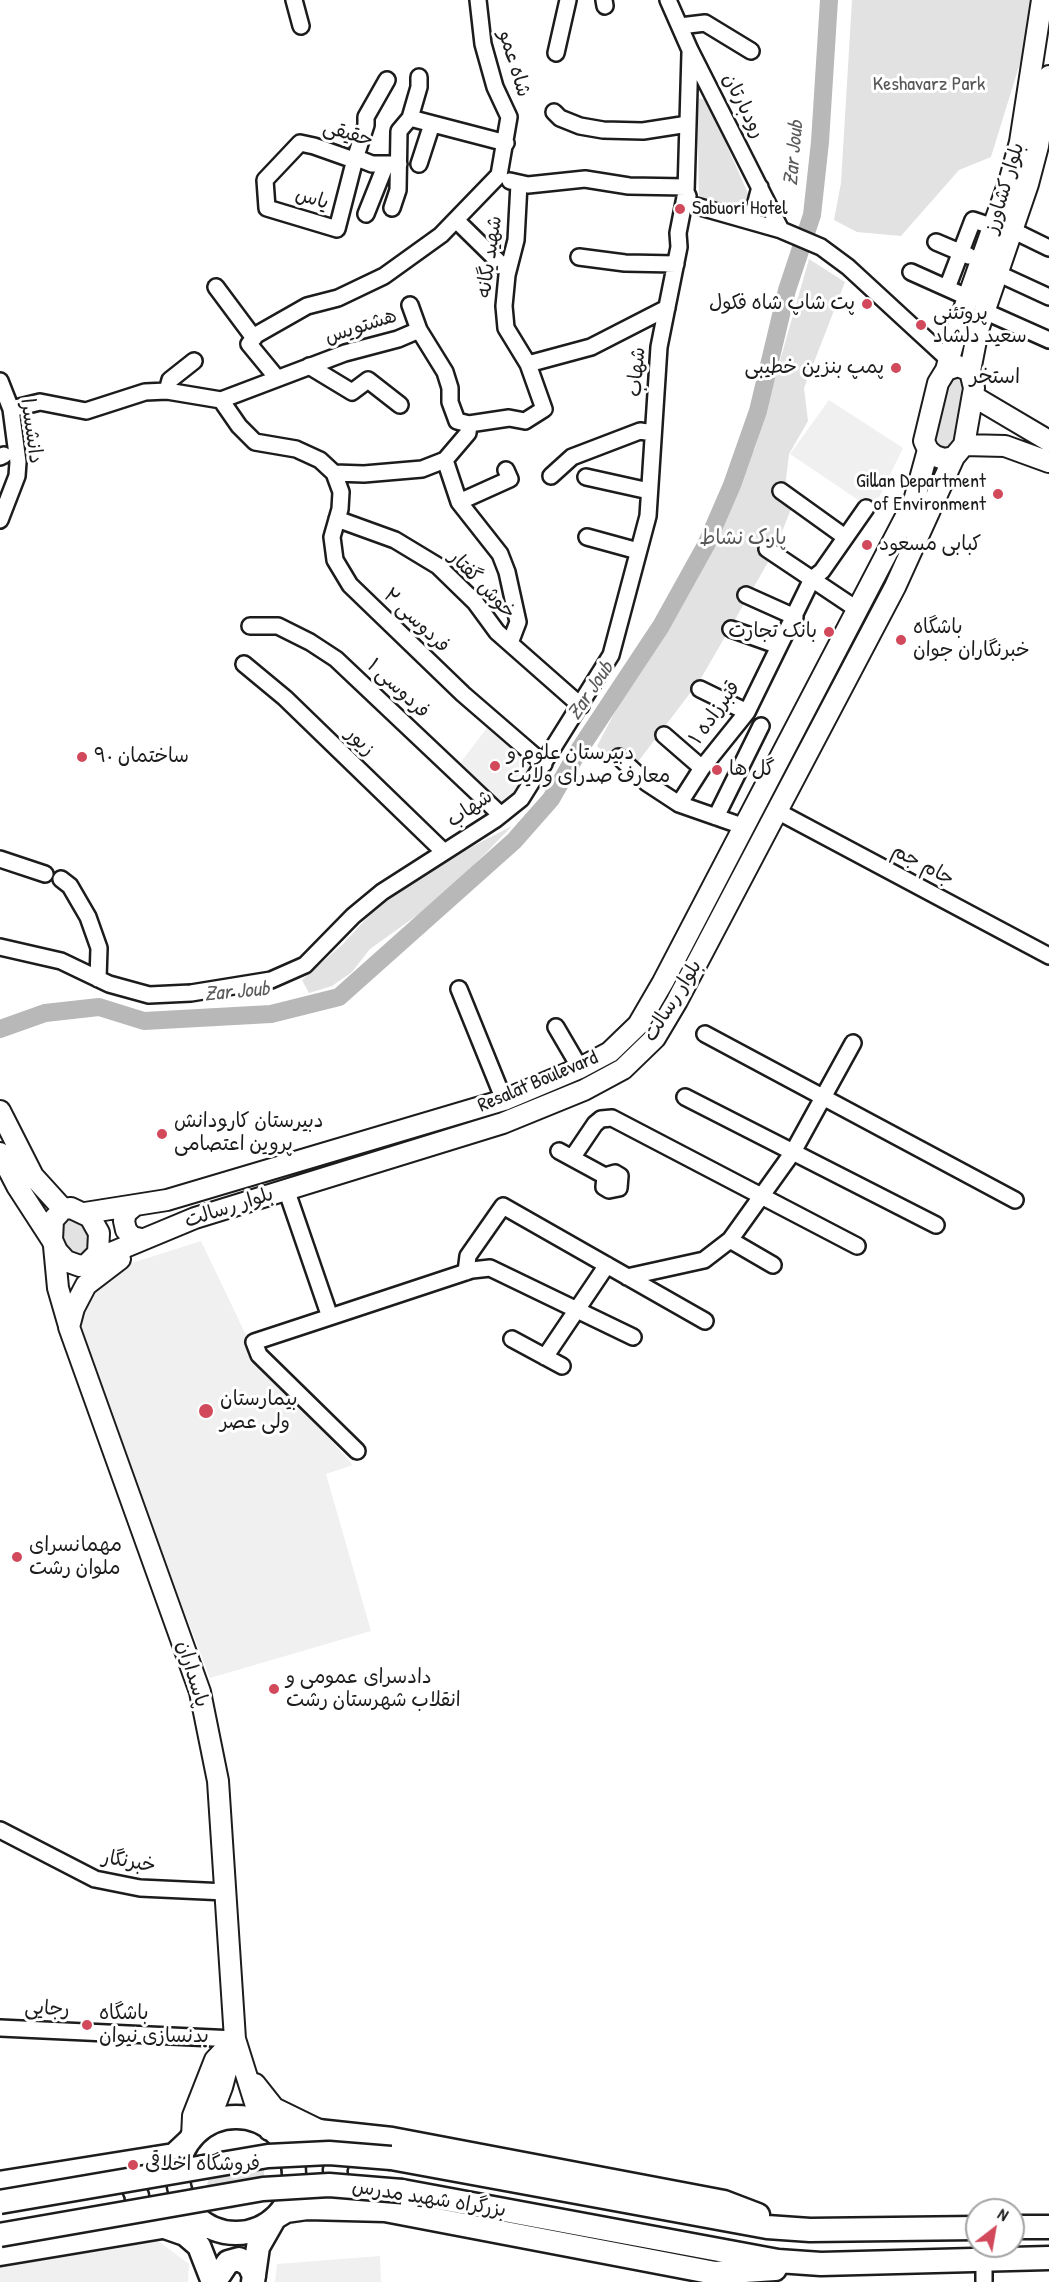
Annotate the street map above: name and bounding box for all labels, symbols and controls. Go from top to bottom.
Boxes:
street label: شاه عمو [493,28,535,100]
street label: رودبارتان [716,69,770,143]
park label: Keshavarz Park [873,73,985,97]
street label: حقیقی [320,115,376,153]
water label: Zar Joub [779,119,809,187]
street label: بلوار کشاورز [980,140,1030,236]
street label: یاس [292,183,332,215]
place label: Sabuori Hotel [692,197,788,221]
marker: Sabuori Hotel [673,202,687,216]
street label: شهید یگانه [472,214,508,300]
place label: پت شاپ شاه فکول [709,292,855,316]
marker: پت شاپ شاه فکول [860,297,874,311]
place label: پروتئنی سعید دلشاد [933,302,1027,349]
street label: هشتویس [322,304,400,350]
marker: پروتئنی سعید دلشاد [914,318,928,332]
street label: شهاب [623,346,651,398]
place label: پمپ بنزین خطیبی [744,356,884,380]
marker: پمپ بنزین خطیبی [889,361,903,375]
district label: استخر [970,364,1020,390]
street label: دانشسرا [15,397,47,465]
place label: Gillan Department of Environment [856,470,986,517]
marker: Gillan Department of Environment [991,487,1005,501]
park label: پارک نشاط [699,527,787,551]
place label: کبابی مسعود [879,533,981,557]
marker: کبابی مسعود [860,538,874,552]
street label: خوش گفتار [443,546,521,624]
street label: فردوسی ۲ [378,584,454,658]
place label: باشگاه خبرنگاران جوان [913,616,1030,663]
place label: بانک تجارت [728,620,817,644]
marker: بانک تجارت [822,625,836,639]
marker: باشگاه خبرنگاران جوان [894,633,908,647]
street label: فردوسی ۱ [362,654,434,724]
water label: Zar Joub [562,657,620,725]
street label: قنبرزاده ۱ [684,676,746,750]
street label: زیور [340,722,380,762]
place label: دبیرستان علوم و معارف صدرای ولایت [507,742,670,789]
place label: ساختمان ۹۰ [94,745,189,769]
marker: ساختمان ۹۰ [75,750,89,764]
place label: گل ها [729,758,775,782]
marker: دبیرستان علوم و معارف صدرای ولایت [488,759,502,773]
marker: گل ها [710,763,724,777]
street label: شهاب [443,785,497,833]
street label: جام جم [888,839,958,891]
street label: بلوار رسالت [638,956,708,1046]
water label: Zar Joub [203,977,271,1007]
street label: Resalat Boulevard [474,1046,602,1118]
place label: دبیرستان کارودانش پروین اعتصامی [174,1110,323,1157]
marker: دبیرستان کارودانش پروین اعتصامی [155,1127,169,1141]
street label: بلوار رسالت [182,1182,276,1234]
place label: بیمارستان ولی عصر [220,1388,297,1435]
marker: بیمارستان ولی عصر [197,1402,215,1420]
place label: مهمانسرای ملوان رشت [29,1534,122,1581]
marker: مهمانسرای ملوان رشت [10,1550,24,1564]
street label: پاسداران [171,1638,213,1710]
place label: دادسرای عمومی و انقلاب شهرستان رشت [286,1666,461,1713]
marker: دادسرای عمومی و انقلاب شهرستان رشت [267,1682,281,1696]
street label: خبرنگار [100,1846,158,1878]
street label: رجایی [24,1996,70,2022]
place label: باشگاه بدنسازی نیوان [99,2002,209,2049]
marker: باشگاه بدنسازی نیوان [80,2018,94,2032]
place label: فروشگاه اخلاقی [145,2153,260,2177]
marker: فروشگاه اخلاقی [126,2158,140,2172]
street label: بزرگراه شهید مدرس [350,2175,508,2223]
north arrow [965,2198,1025,2258]
text: N [994,2203,1013,2226]

